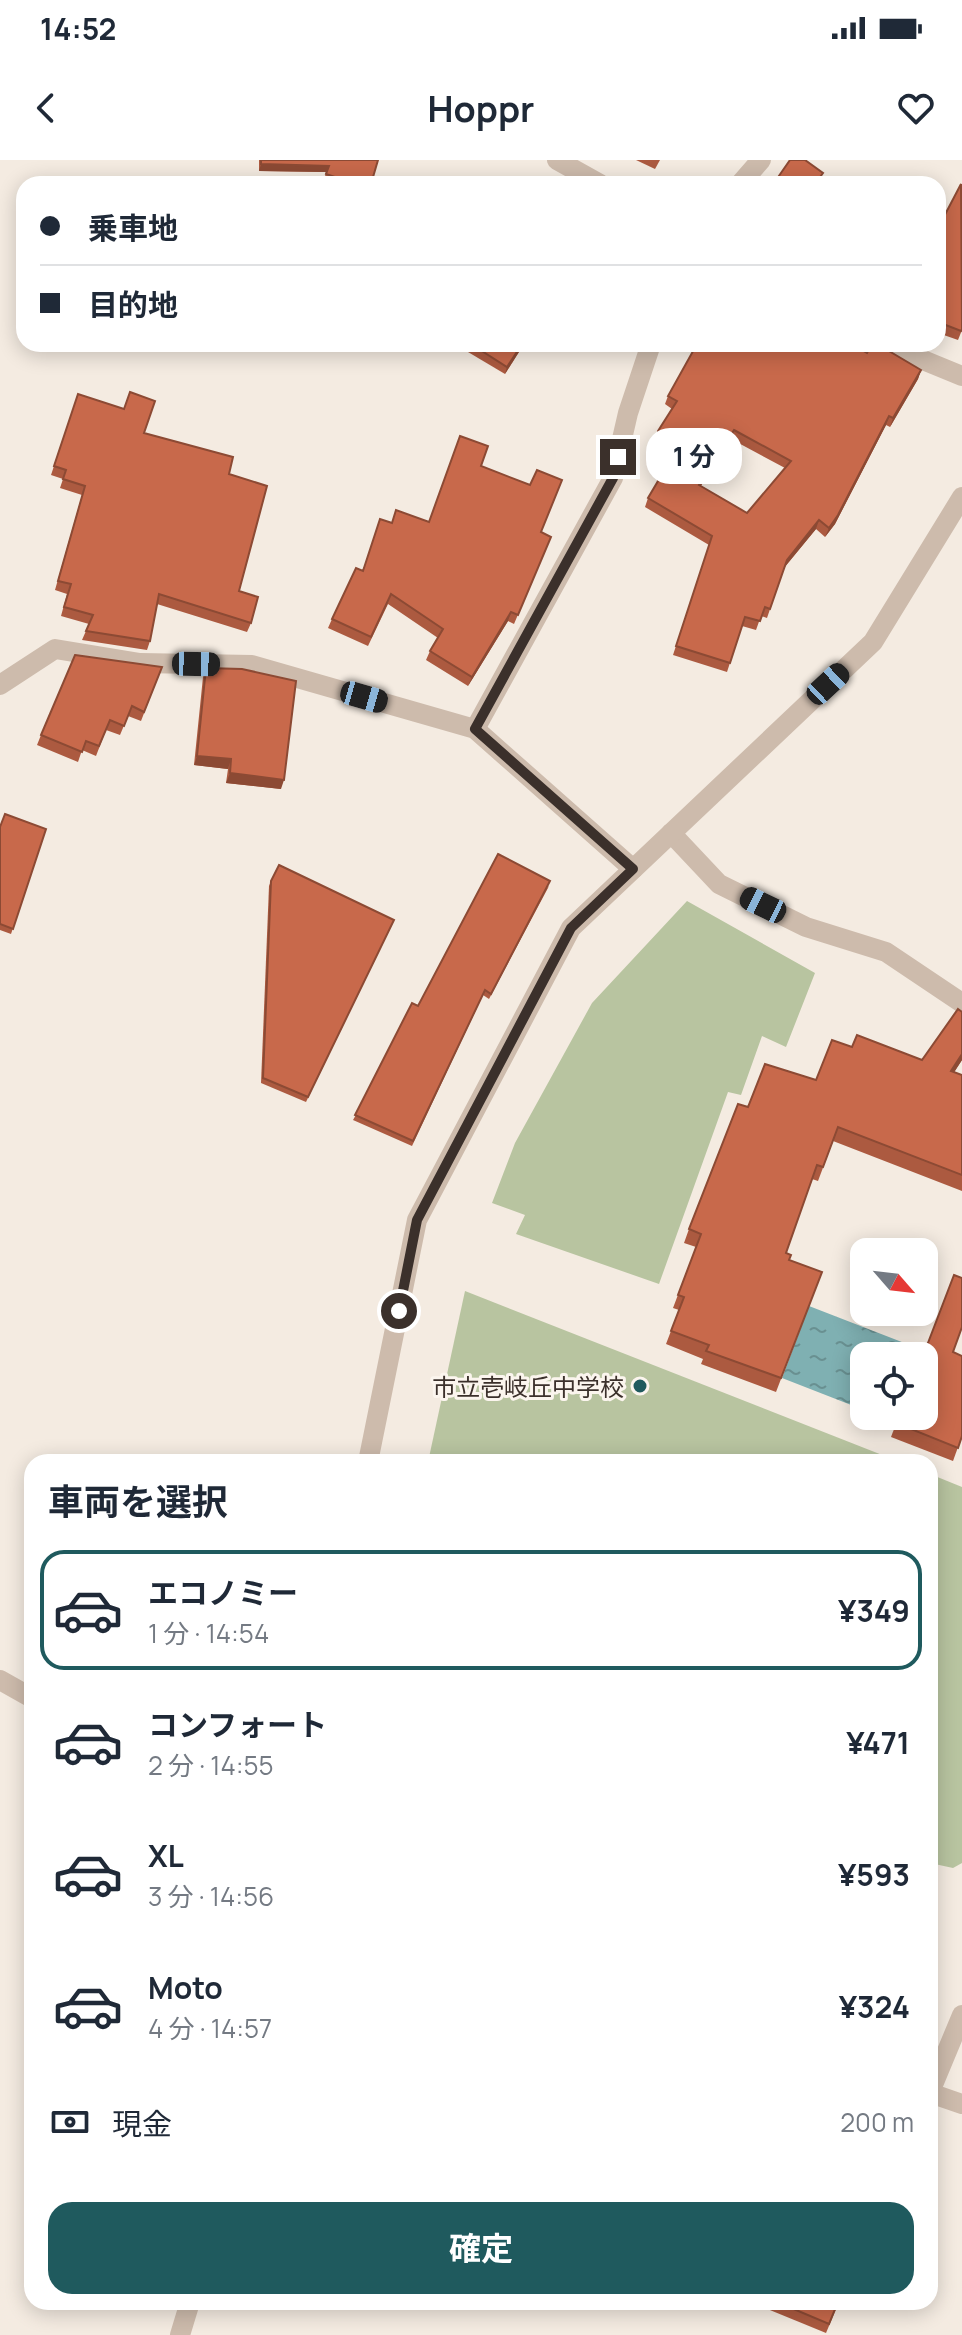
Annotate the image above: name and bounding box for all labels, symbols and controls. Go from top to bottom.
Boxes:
text: 14:52 [40,8,116,49]
text: Hoppr [428,84,534,133]
icon: back [24,86,68,130]
icon: heart [894,86,938,130]
text: 乗車地 [88,207,178,248]
text: 目的地 [88,284,178,325]
callout: 1 分 [646,429,742,485]
text: 1 分 [673,438,715,474]
route end [600,439,636,475]
car [172,652,220,676]
car [802,659,854,709]
car [338,679,390,715]
car [736,884,790,926]
north arrow [850,1238,938,1326]
map controls [850,1238,938,1430]
route start [381,1293,417,1329]
button: locate [850,1342,938,1430]
place label: 市立壱岐丘中学校 [432,1370,624,1403]
marker: 市立壱岐丘中学校 [631,1377,649,1395]
text: 車両を選択 [48,1477,228,1526]
text: エコノミー [148,1572,298,1613]
icon: car [52,1574,124,1646]
text: ¥349 [838,1590,910,1631]
text: 1 分 · 14:54 [148,1615,269,1651]
text: コンフォート [148,1704,327,1745]
icon: car [52,1706,124,1778]
text: ¥471 [846,1722,910,1763]
text: 2 分 · 14:55 [148,1747,274,1783]
text: XL [148,1835,184,1876]
icon: car [52,1838,124,1910]
text: ¥593 [838,1854,910,1895]
text: 3 分 · 14:56 [148,1878,274,1914]
text: Moto [148,1967,223,2008]
icon: car [52,1970,124,2042]
text: ¥324 [839,1986,910,2027]
text: 4 分 · 14:57 [148,2010,272,2046]
icon: cash [48,2100,92,2144]
text: 現金 [112,2103,172,2144]
text: 200 m [840,2104,914,2140]
button: 確定 [48,2202,914,2294]

